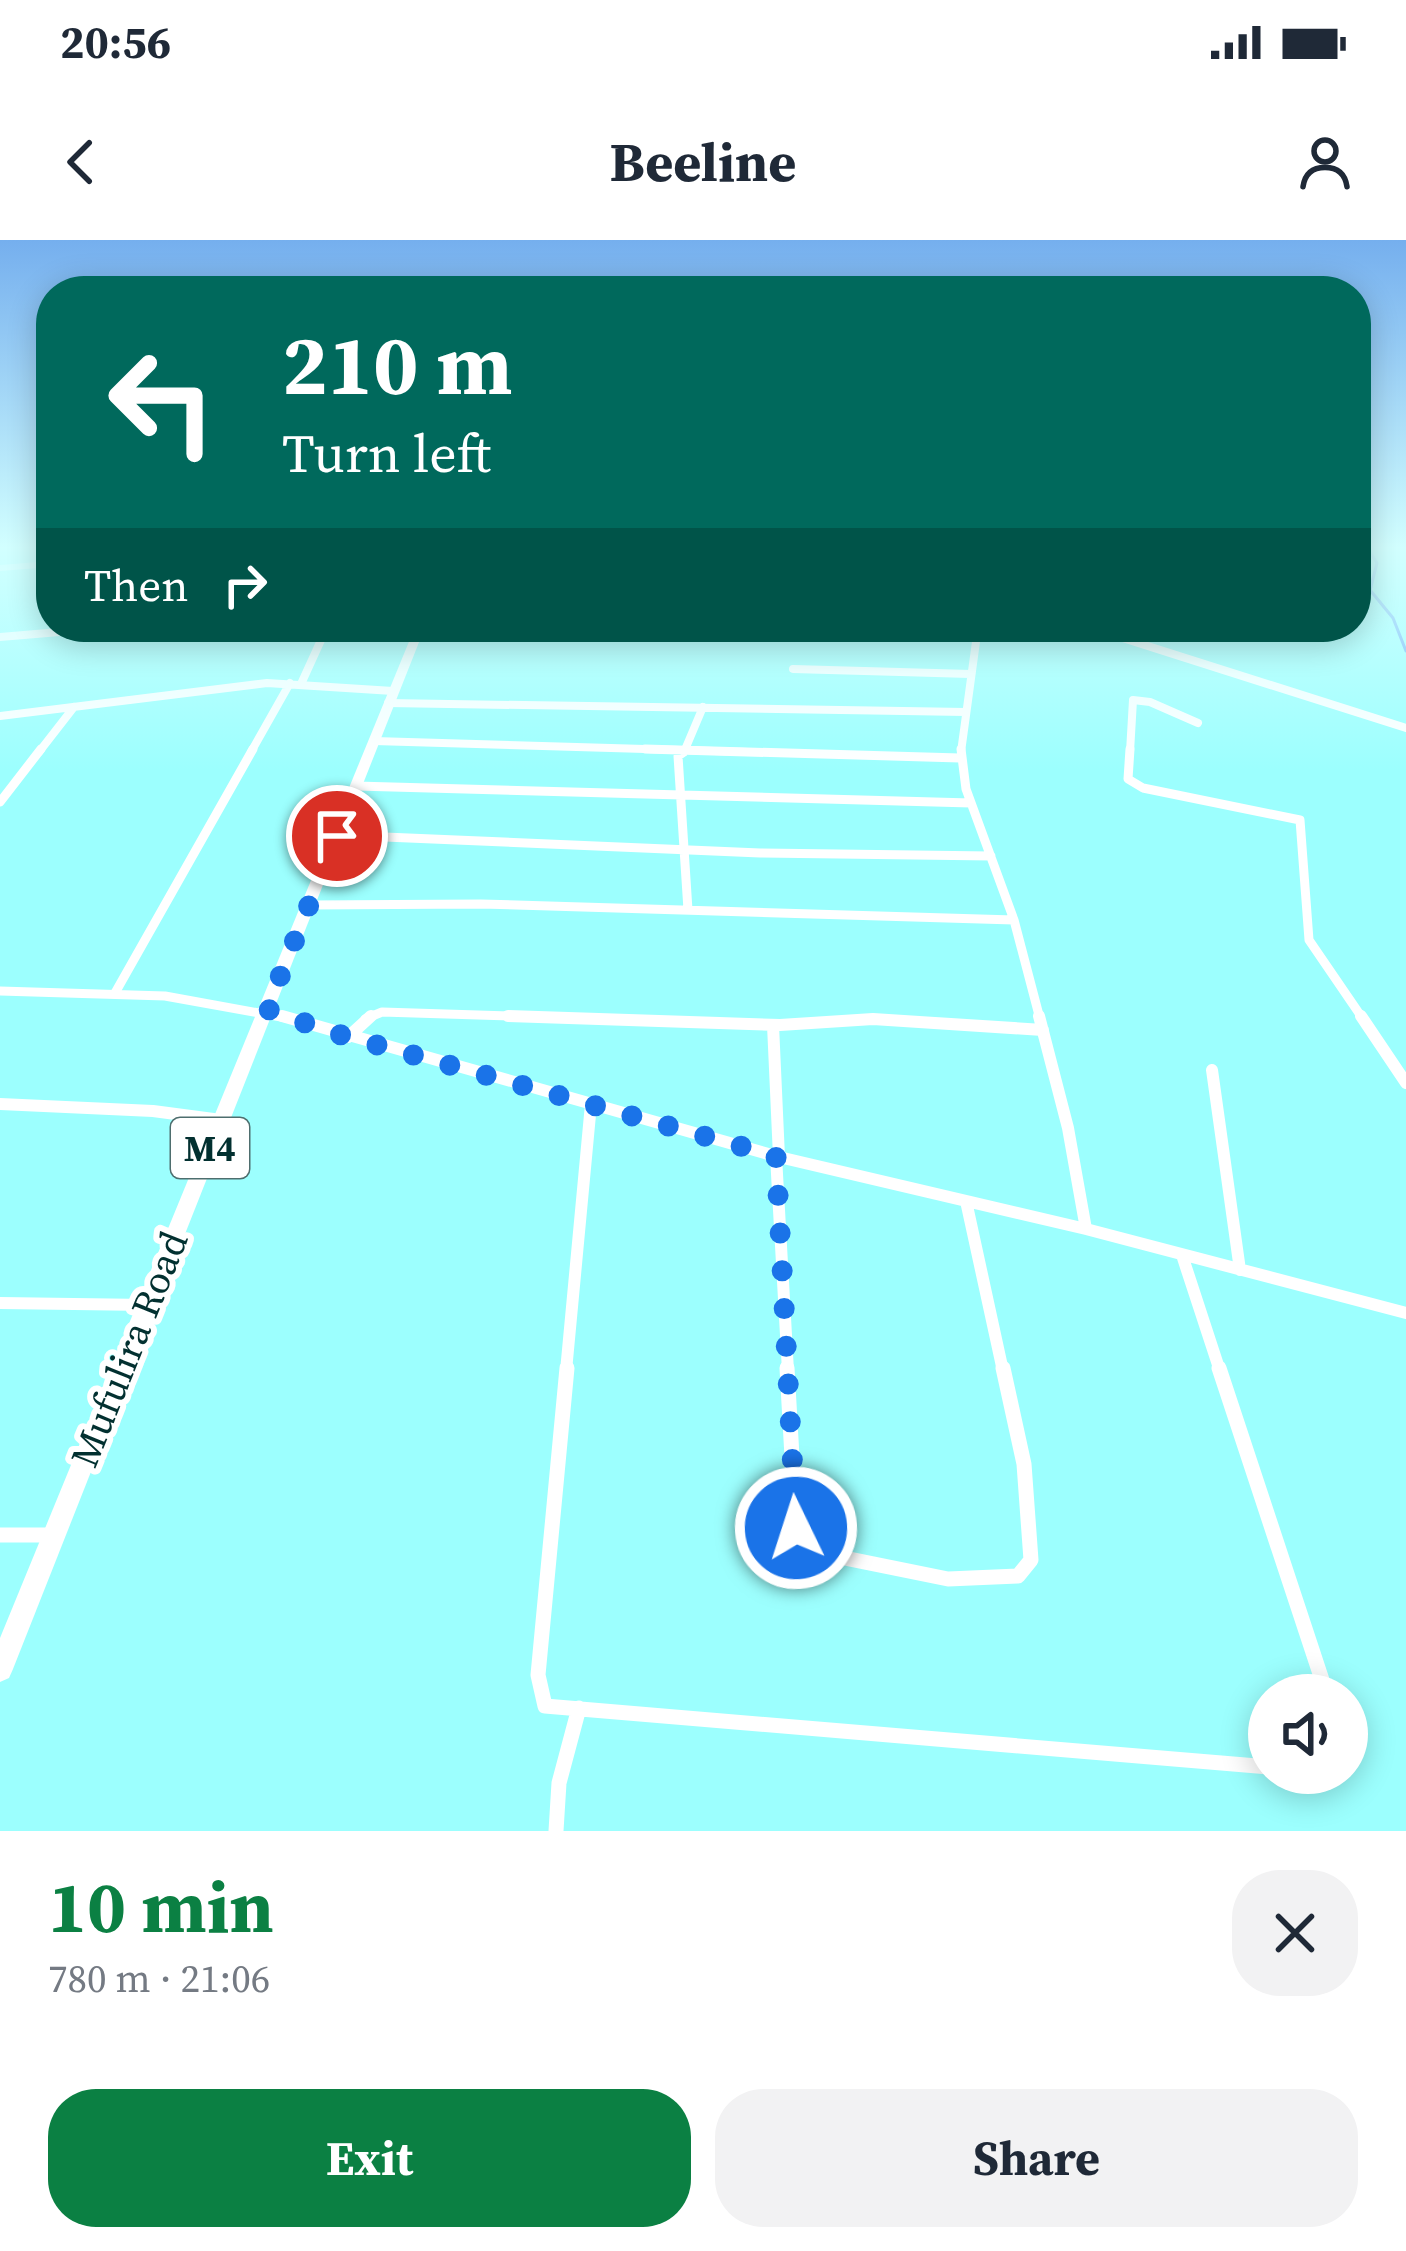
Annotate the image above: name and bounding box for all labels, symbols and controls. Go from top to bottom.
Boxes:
text: 20:56 [60,11,171,73]
text: Beeline [610,125,796,199]
icon: back [48,129,114,195]
icon: person [1292,129,1358,195]
text: 210 m [282,307,513,422]
icon: left [84,324,240,480]
text: Turn left [282,416,491,490]
icon: right [212,552,278,618]
text: Then [84,554,188,616]
pin [286,785,388,887]
icon: arrive [304,803,370,869]
road number: M4 [171,1118,249,1178]
street label: Mufulira Road [58,1223,200,1475]
position arrow [733,1465,859,1591]
map controls [1248,1674,1368,1794]
button: sound [1248,1674,1368,1794]
text: 10 min [48,1857,274,1956]
button: close [1232,1870,1358,1996]
text: 780 m · 21:06 [48,1952,270,2005]
button: Exit [48,2089,691,2227]
button: Share [715,2089,1358,2227]

